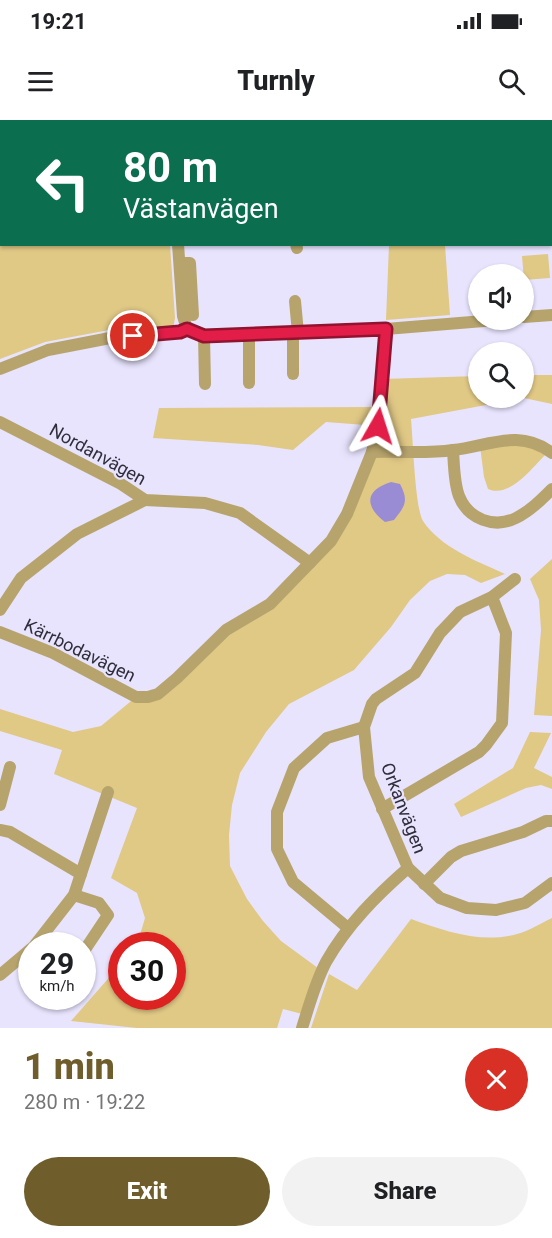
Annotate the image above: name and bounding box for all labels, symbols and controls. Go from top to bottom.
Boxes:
text: 19:21 [30,9,87,34]
icon: menu [24,65,57,98]
text: Turnly [237,65,315,97]
icon: search [495,65,528,98]
text: 80 m [123,143,218,192]
icon: left [24,144,102,222]
text: Västanvägen [123,193,279,225]
map controls [468,264,534,408]
button: sound [468,264,534,330]
pin [107,310,158,361]
icon: arrive [116,319,149,352]
button: search [468,342,534,408]
position arrow [346,394,410,458]
street label: Nordanvägen [46,419,150,489]
street label: Kärrbodavägen [21,614,139,686]
street label: Orkanvägen [377,760,431,856]
speed limit sign: 30 [108,932,186,1010]
text: 29 [40,946,74,981]
text: km/h [39,977,75,995]
text: 1 min [24,1046,115,1088]
button: close [465,1048,528,1111]
text: 280 m · 19:22 [24,1090,145,1114]
button: Exit [24,1157,270,1226]
button: Share [282,1157,528,1226]

